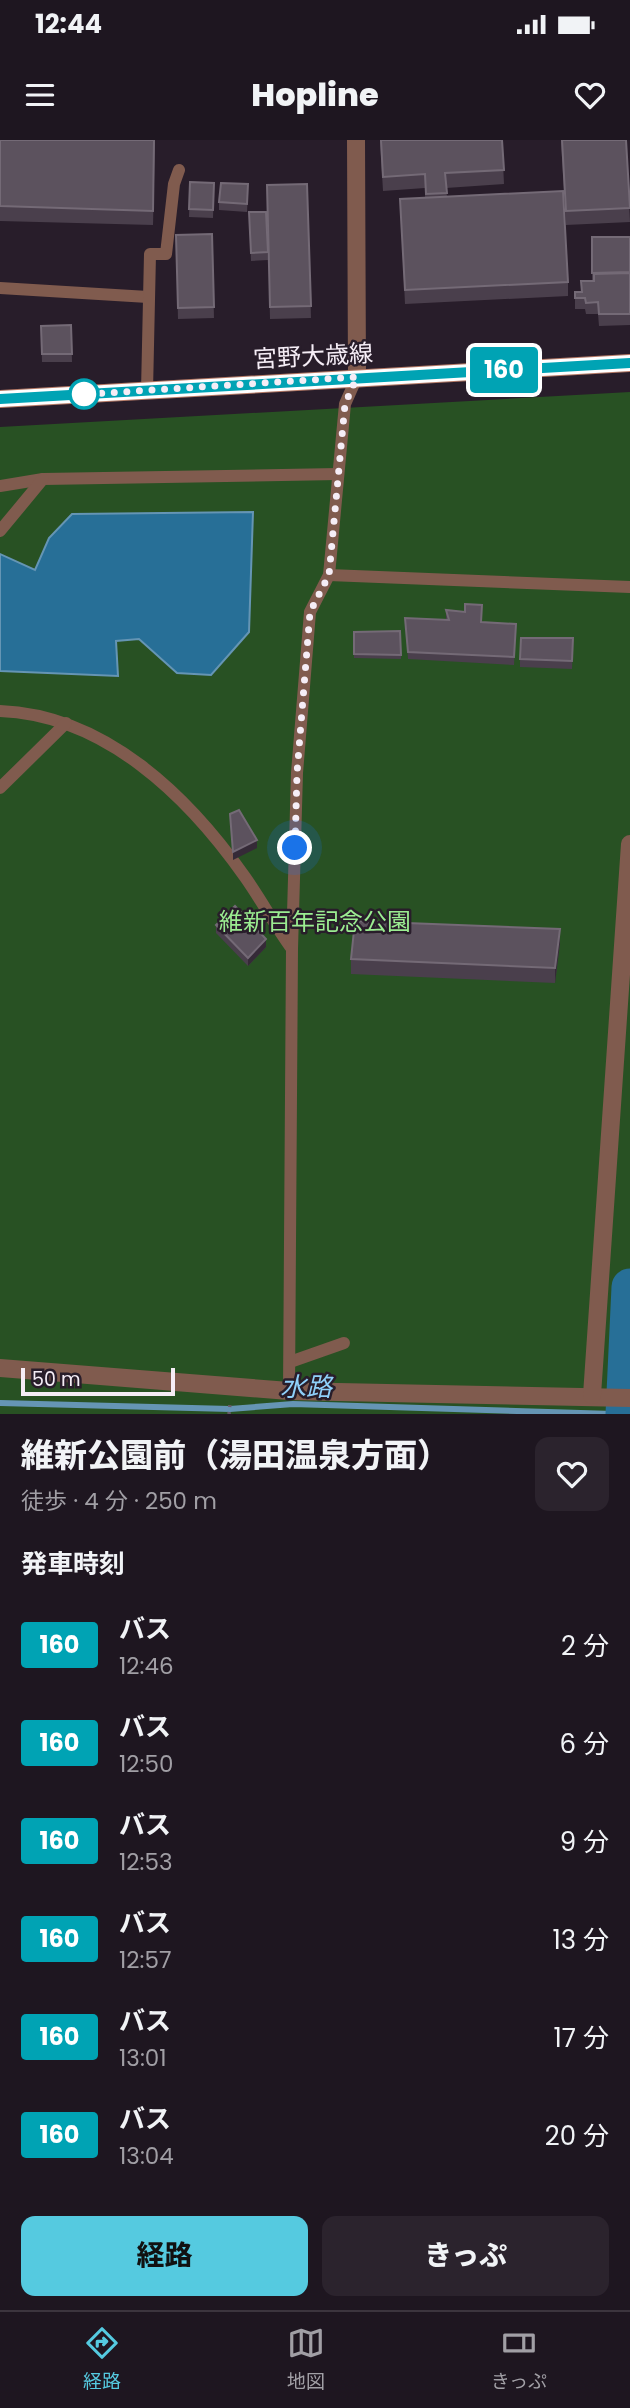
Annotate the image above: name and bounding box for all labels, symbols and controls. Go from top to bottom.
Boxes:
text: 12:44 [35,6,102,42]
text: Hopline [251,72,379,117]
icon: menu [21,76,59,114]
icon: heart [571,76,609,114]
street label: 宮野大歳線 [252,336,374,376]
line badge: 160 [464,347,544,393]
text: 160 [484,353,524,386]
unlabelled marker [69,379,99,409]
your location [277,830,312,865]
park label: 維新百年記念公園 [219,905,411,938]
scale bar [21,1365,175,1397]
text: 50 m [32,1366,81,1393]
water label: 水路 [280,1369,334,1405]
text: 維新公園前（湯田温泉方面） [21,1432,450,1479]
button: heart [535,1437,609,1511]
text: 徒歩 · 4 分 · 250 m [21,1485,217,1517]
text: 発車時刻 [21,1546,125,1582]
text: バス [119,1611,171,1647]
text: 160 [40,1628,79,1661]
text: 2 分 [561,1628,609,1664]
text: 12:46 [119,1650,174,1682]
text: バス [119,1709,171,1745]
text: 160 [40,1726,79,1759]
text: 6 分 [560,1726,609,1762]
text: 12:50 [119,1748,173,1780]
text: バス [119,1807,171,1843]
text: 160 [40,1824,79,1857]
text: 9 分 [560,1824,609,1860]
text: 12:53 [119,1846,172,1878]
text: バス [119,1905,171,1941]
text: 160 [40,1922,79,1955]
text: 13 分 [552,1922,609,1958]
text: 12:57 [119,1944,172,1976]
text: バス [119,2003,171,2039]
text: 160 [40,2020,79,2053]
text: 17 分 [554,2020,609,2056]
text: 13:01 [119,2042,167,2074]
text: バス [119,2101,171,2137]
text: 160 [40,2118,79,2151]
text: 20 分 [545,2118,609,2154]
text: 13:04 [119,2140,174,2172]
button: 経路 [21,2216,308,2296]
button: きっぷ [322,2216,609,2296]
tab: 経路 [83,2324,121,2396]
tab: 地図 [287,2324,325,2396]
tab: きっぷ [491,2324,547,2396]

